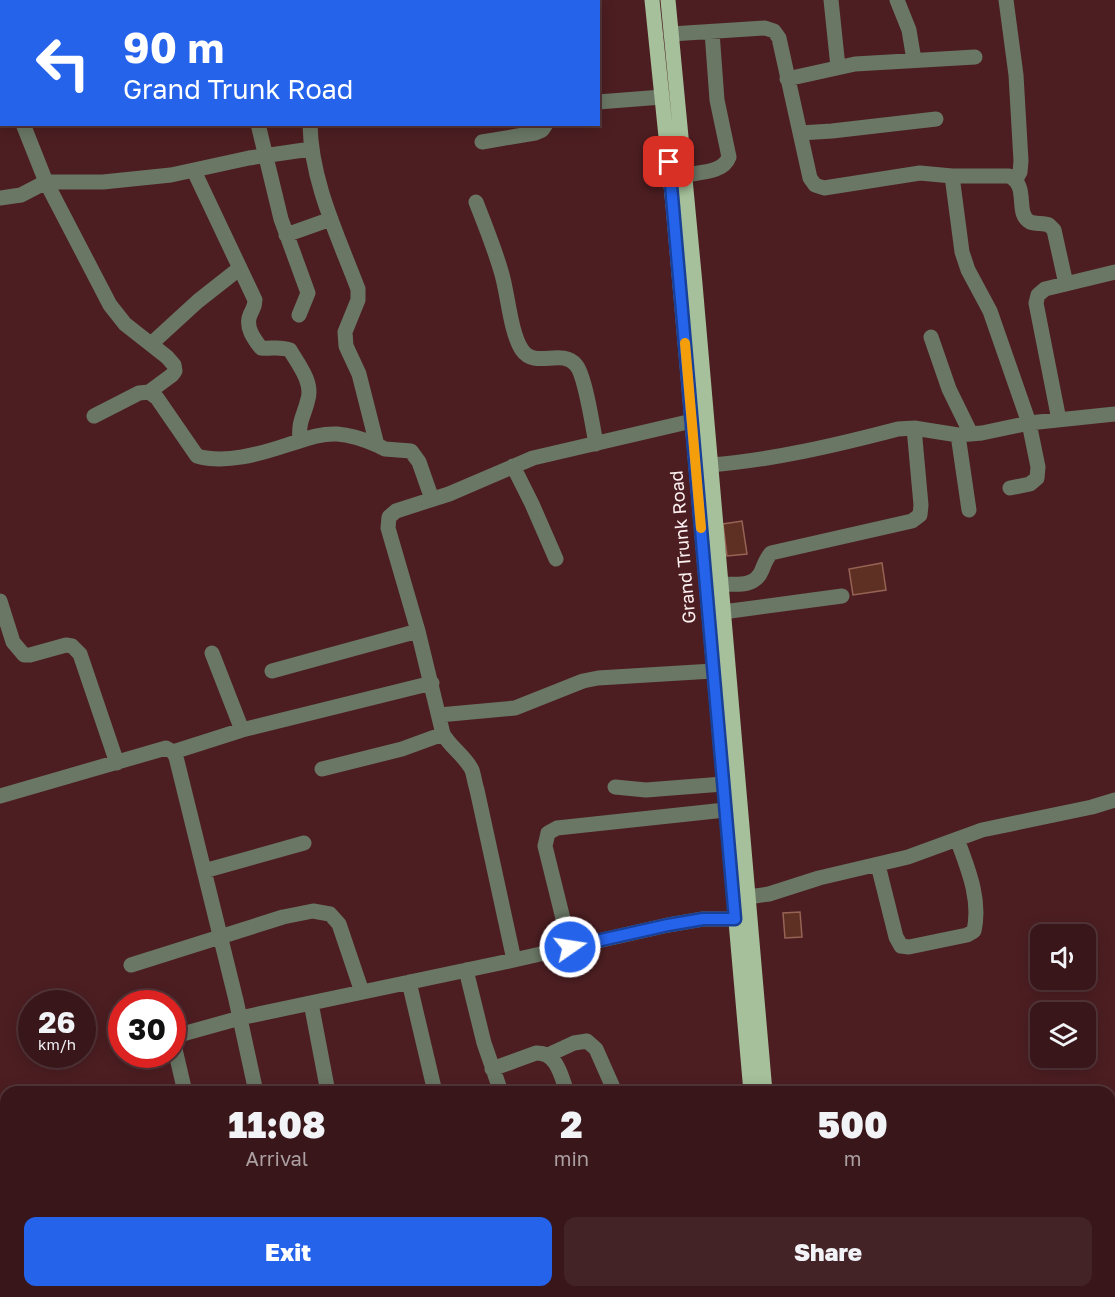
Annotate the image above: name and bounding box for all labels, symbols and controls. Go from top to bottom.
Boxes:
text: 90 m [123,22,224,72]
icon: left [24,24,102,102]
text: Grand Trunk Road [123,73,353,105]
pin [643,136,694,187]
icon: arrive [652,145,685,178]
street label: Grand Trunk Road [664,470,700,625]
position arrow [538,915,602,979]
map controls [1030,924,1096,1068]
button: sound [1030,924,1096,990]
speed limit sign: 30 [108,990,186,1068]
button: layers [1030,1002,1096,1068]
text: 26 [38,1004,76,1040]
text: km/h [38,1035,76,1053]
text: 11:08 [228,1103,326,1146]
text: 2 [560,1103,583,1146]
text: 500 [817,1103,888,1146]
text: Arrival [246,1146,308,1170]
text: min [554,1146,589,1170]
text: m [844,1146,861,1170]
button: Exit [24,1217,552,1286]
button: Share [564,1217,1092,1286]

